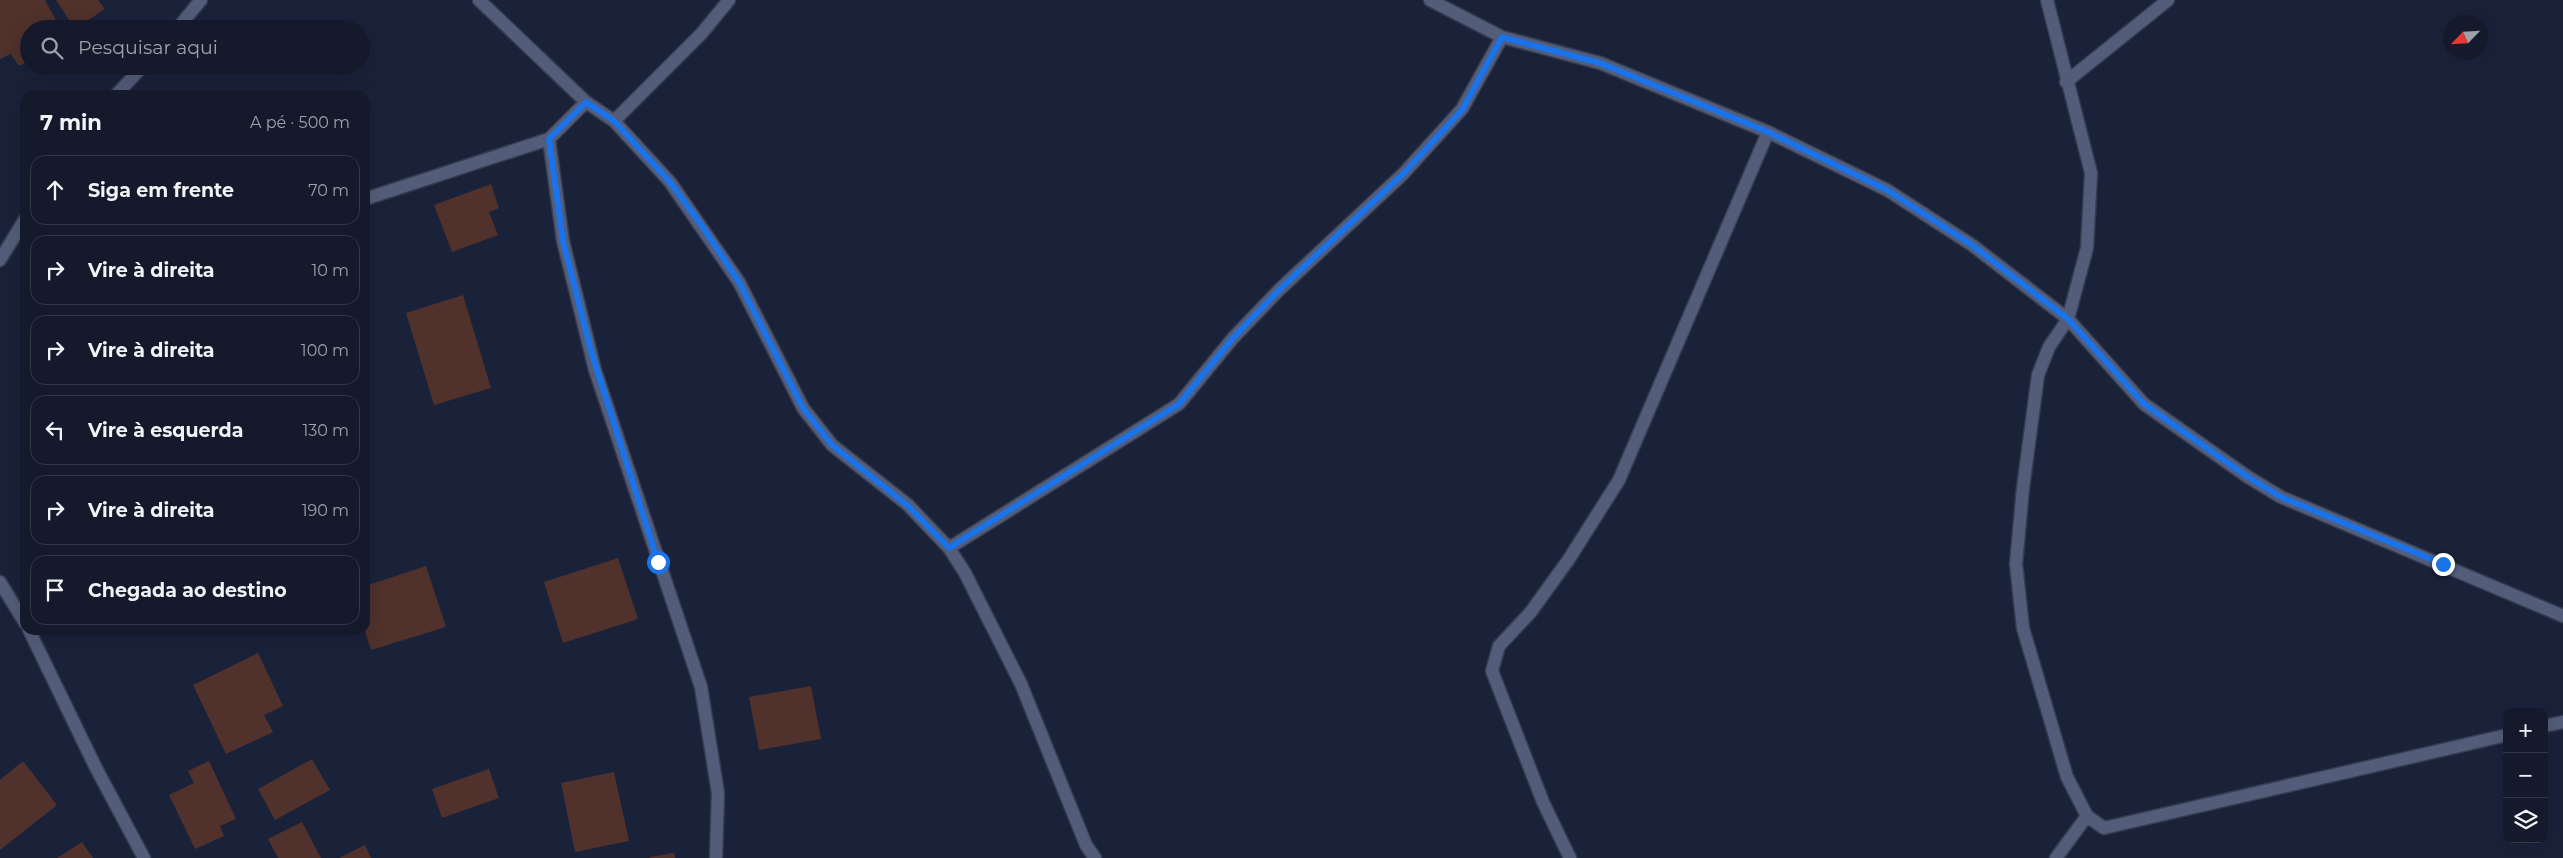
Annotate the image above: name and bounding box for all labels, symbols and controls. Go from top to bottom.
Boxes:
north arrow [2443,15,2488,60]
search box [20,20,370,75]
icon: search [38,34,66,62]
text: Pesquisar aqui [78,36,218,59]
text: 7 min [40,110,102,135]
text: A pé · 500 m [250,113,350,132]
icon: ahead [41,176,69,204]
text: Siga em frente [88,179,234,202]
text: 70 m [308,181,349,200]
icon: right [41,256,69,284]
text: Vire à direita [88,259,215,282]
text: 10 m [311,261,349,280]
icon: right [41,336,69,364]
text: Vire à direita [88,339,215,362]
text: 100 m [301,341,349,360]
icon: left [41,416,69,444]
text: Vire à esquerda [88,419,243,442]
text: 130 m [302,421,349,440]
icon: right [41,496,69,524]
text: Vire à direita [88,499,215,522]
text: 190 m [302,501,349,520]
route start [647,551,670,574]
route end [2432,553,2455,576]
icon: arrive [41,576,69,604]
text: Chegada ao destino [88,579,287,602]
map controls [2503,708,2548,843]
button: + [2503,708,2548,753]
button: − [2503,753,2548,798]
button: layers [2503,798,2548,843]

